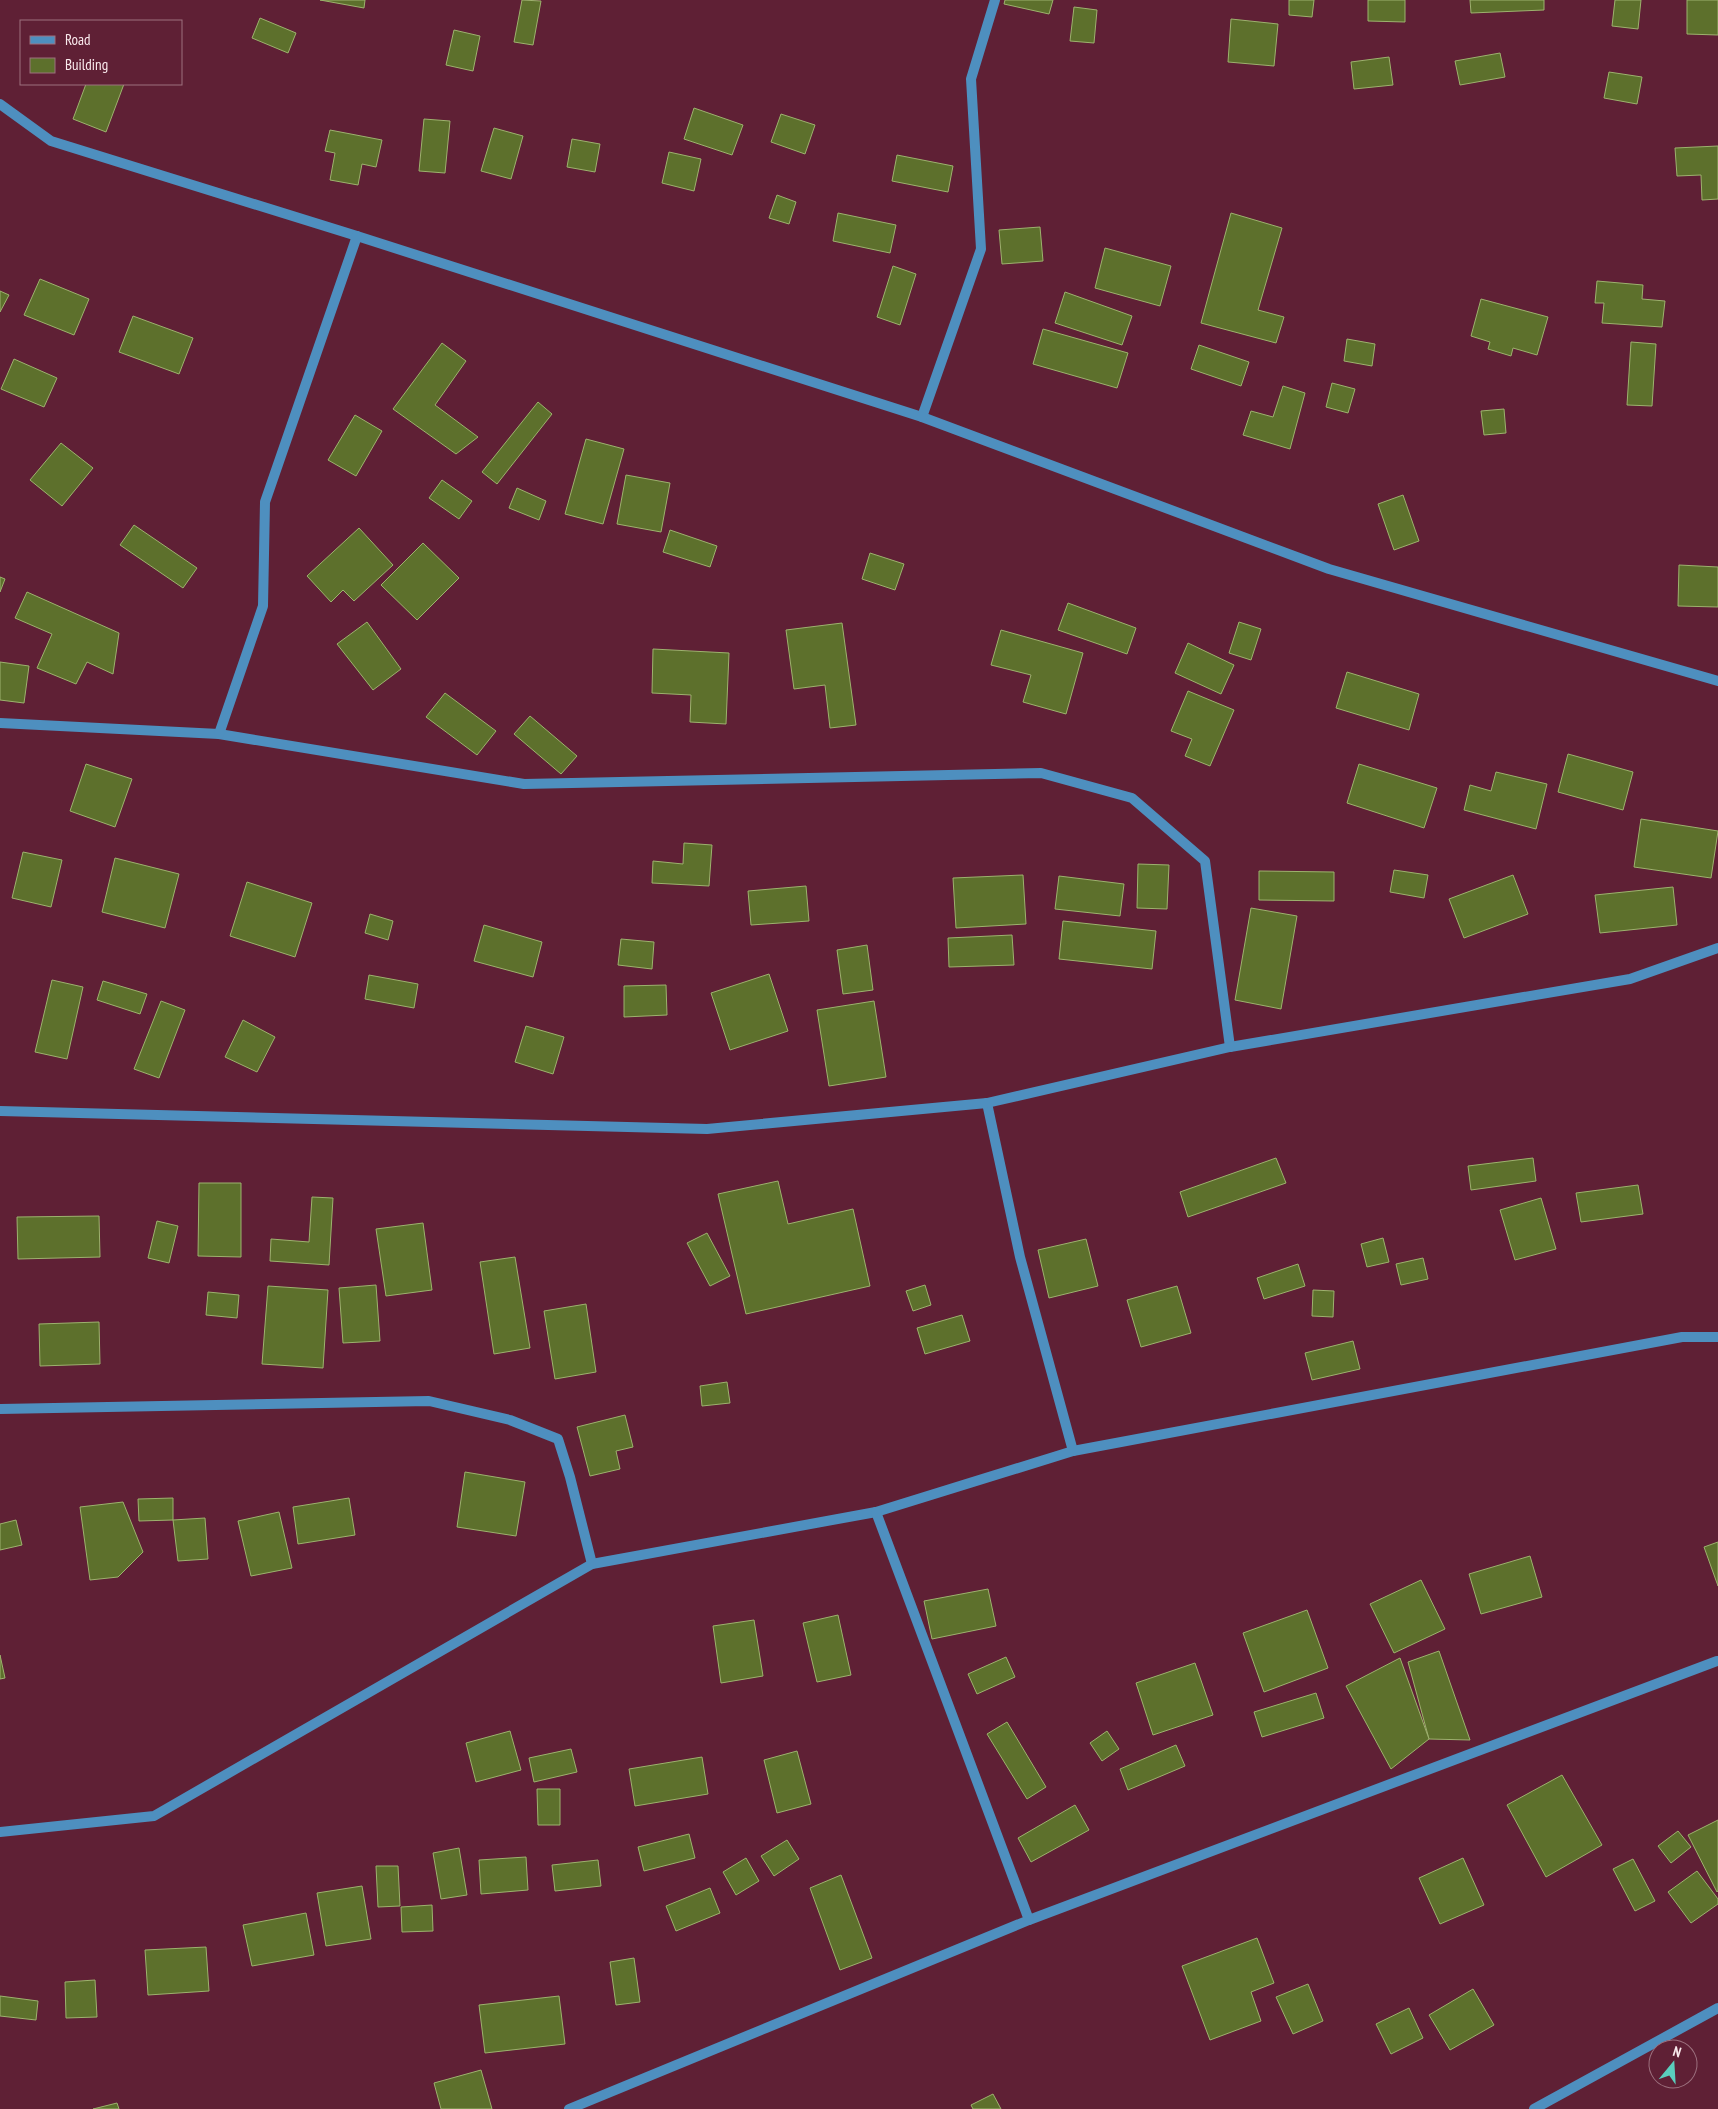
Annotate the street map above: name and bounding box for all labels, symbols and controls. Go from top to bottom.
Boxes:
legend [20,20,182,85]
text: Road [65,30,91,49]
text: Building [65,55,108,74]
north arrow [1648,2039,1698,2089]
text: N [1671,2042,1683,2061]

